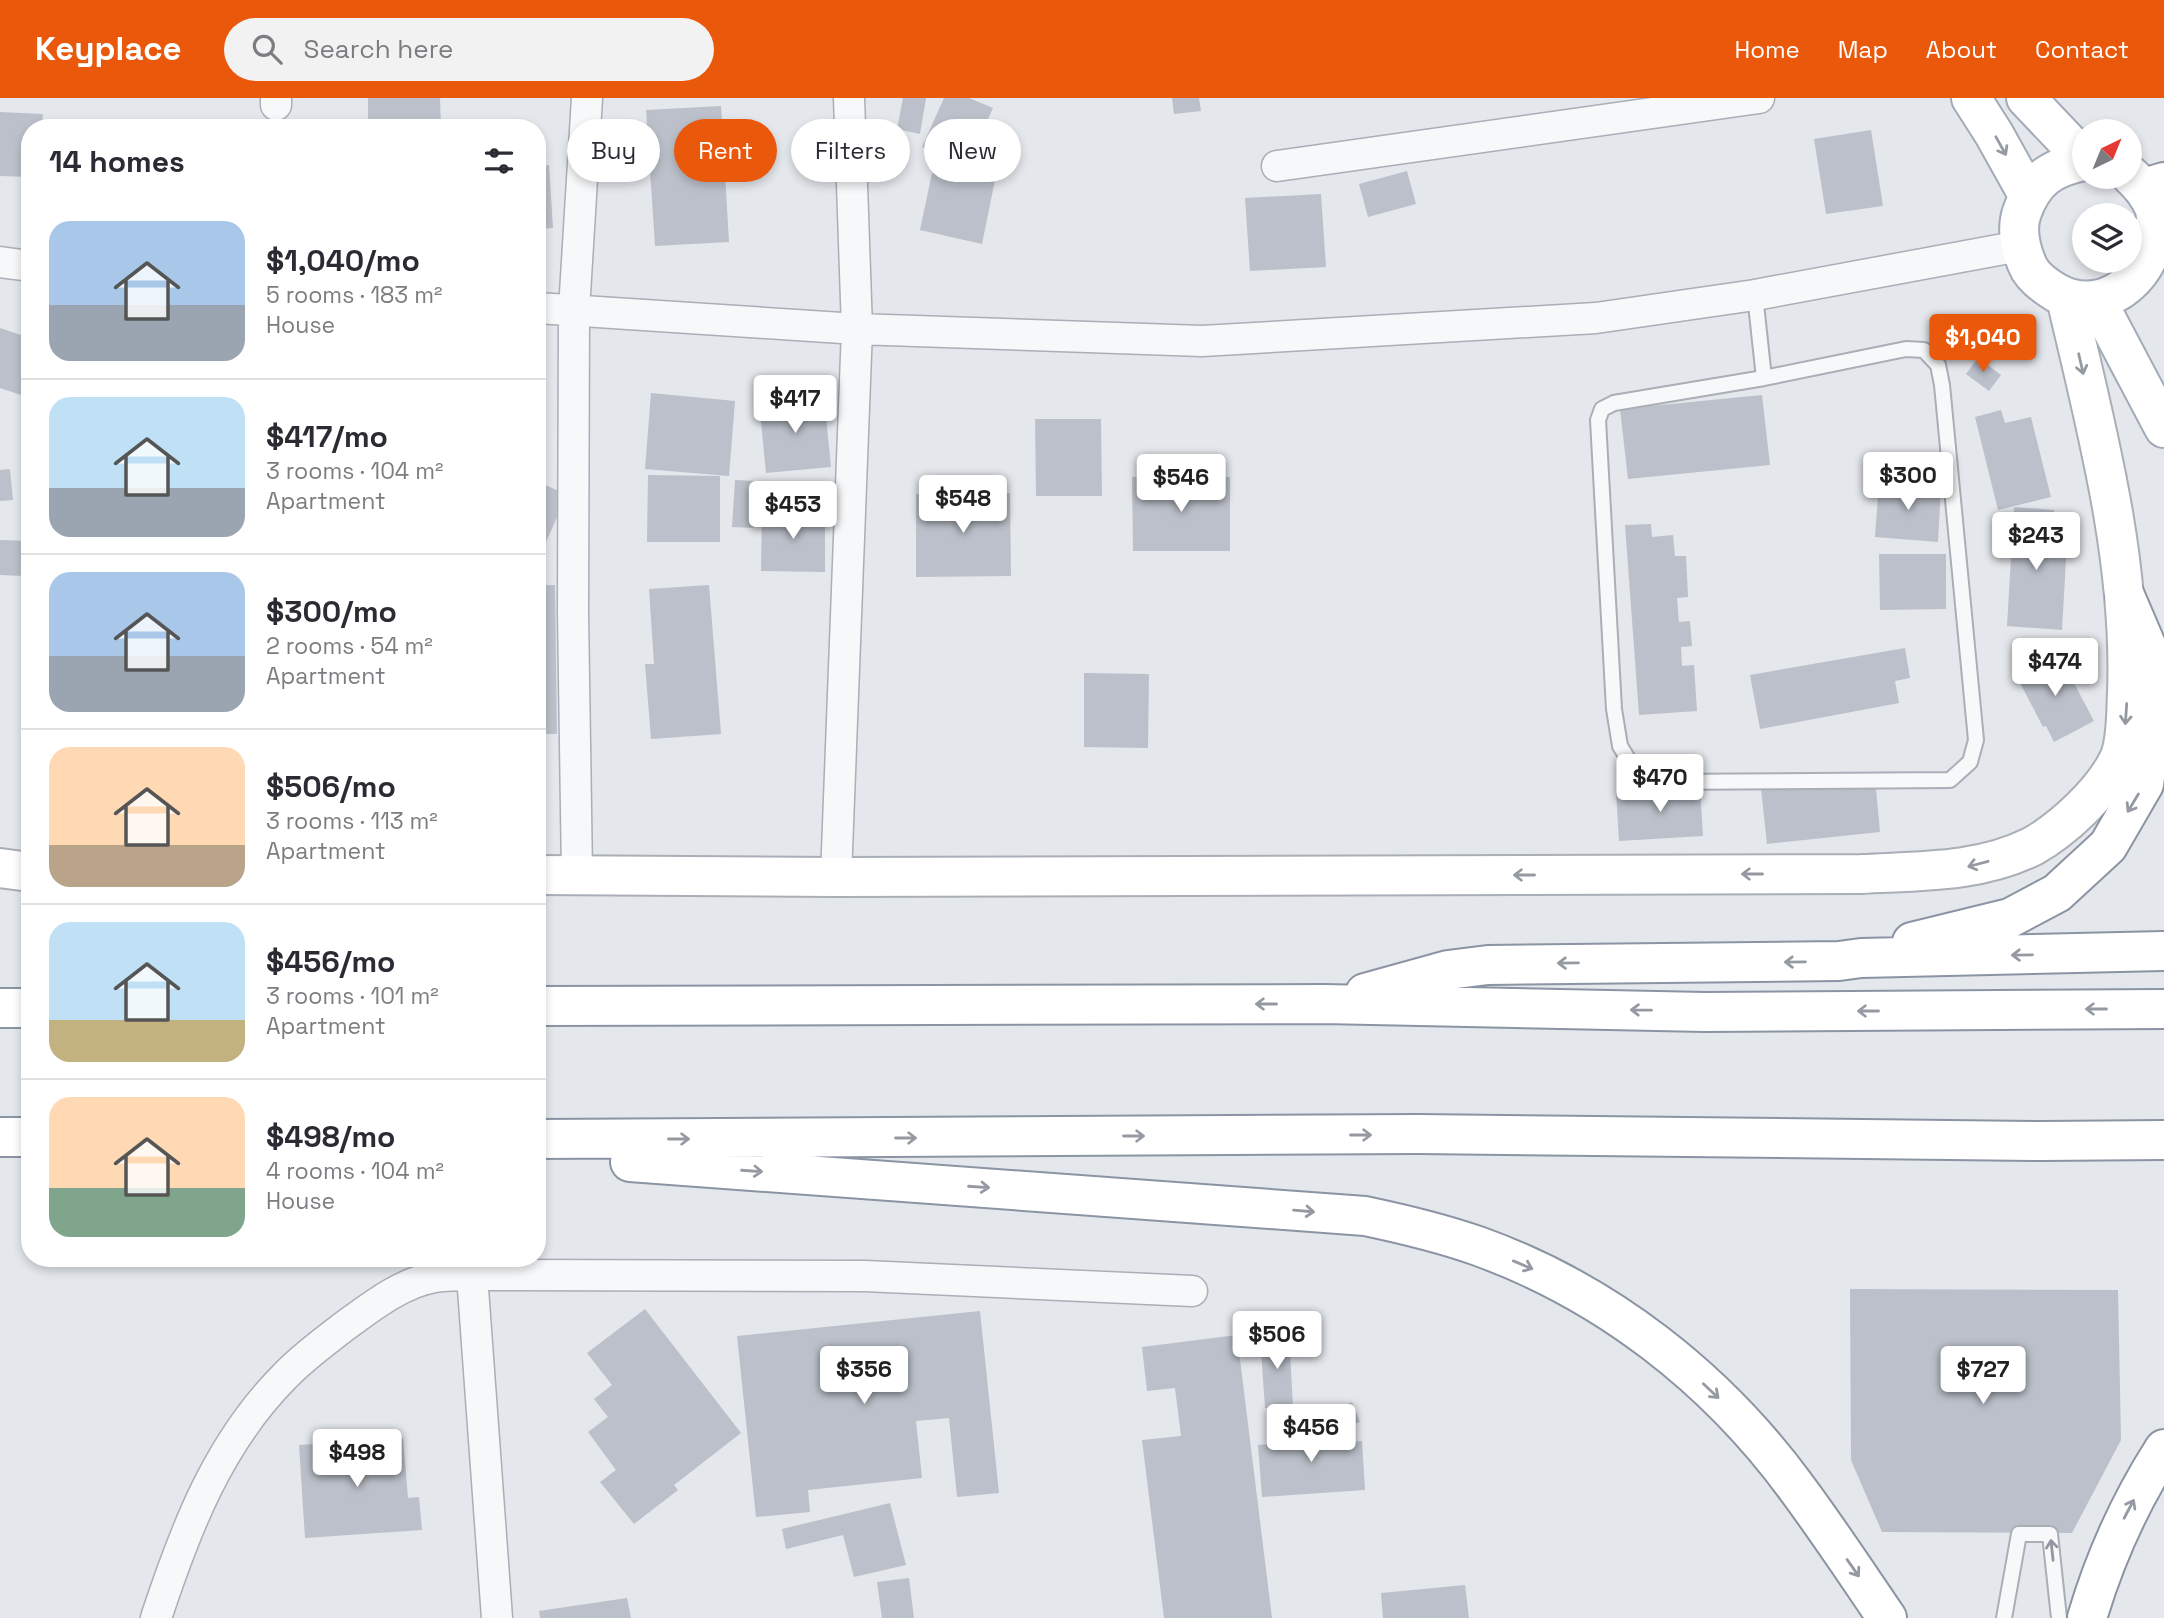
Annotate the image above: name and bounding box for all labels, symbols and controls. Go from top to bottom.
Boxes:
search box [224,18,714,81]
text: Keyplace [35,28,182,70]
icon: search [248,30,286,68]
text: Search here [304,32,453,66]
text: Home [1734,34,1800,65]
text: Map [1838,34,1888,65]
text: About [1926,34,1997,65]
text: Contact [2035,34,2129,65]
chip: Buy [567,119,660,182]
chip: Rent [674,119,777,182]
chip: Filters [791,119,910,182]
chip: New [924,119,1021,182]
north arrow [2072,119,2142,189]
map controls [2072,119,2142,273]
one-way arrow [1994,135,2008,155]
text: 14 homes [49,142,185,181]
icon: filters [480,142,518,180]
button: layers [2072,203,2142,273]
text: $1,040/mo [266,241,420,280]
icon: home [105,249,189,333]
text: 5 rooms · 183 m² [266,280,442,310]
text: House [266,310,335,340]
pin: $1,040 [1926,314,2040,374]
text: $1,040 [1945,322,2021,352]
one-way arrow [2075,352,2088,375]
pin: $417 [754,376,836,435]
text: $417 [770,383,820,413]
text: $417/mo [266,417,388,456]
icon: home [105,425,189,509]
pin: $300 [1867,452,1949,512]
pin: $546 [1140,454,1222,514]
text: 3 rooms · 104 m² [266,456,443,486]
text: $300 [1879,460,1937,490]
text: $546 [1153,462,1209,492]
pin: $548 [922,476,1004,535]
pin: $453 [752,482,834,541]
text: $548 [935,483,991,513]
text: Apartment [266,486,386,516]
text: $453 [765,489,821,519]
pin: $243 [1995,512,2077,572]
text: $243 [2008,520,2064,550]
text: $300/mo [266,592,397,631]
icon: home [105,600,189,684]
text: 2 rooms · 54 m² [266,631,433,661]
pin: $474 [2014,638,2096,698]
text: $474 [2028,646,2082,676]
text: Apartment [266,661,386,691]
one-way arrow [2119,702,2132,724]
pin: $470 [1619,754,1701,814]
text: $470 [1632,762,1688,792]
text: $506/mo [266,767,396,806]
icon: home [105,775,189,859]
one-way arrow [2126,792,2140,812]
text: 3 rooms · 113 m² [266,806,438,836]
text: Apartment [266,836,386,866]
one-way arrow [1968,858,1990,871]
one-way arrow [1740,867,1763,881]
one-way arrow [1513,868,1536,882]
text: $456/mo [266,942,395,981]
one-way arrow [2011,948,2034,962]
icon: home [105,950,189,1034]
one-way arrow [1784,955,1807,968]
one-way arrow [1556,956,1579,970]
text: 3 rooms · 101 m² [266,981,439,1011]
one-way arrow [1255,997,1278,1011]
one-way arrow [2085,1002,2108,1016]
one-way arrow [1630,1004,1653,1017]
one-way arrow [1857,1004,1880,1018]
text: Apartment [266,1011,386,1041]
text: $498/mo [266,1117,395,1156]
icon: home [105,1125,189,1209]
one-way arrow [1350,1128,1373,1141]
one-way arrow [1122,1129,1145,1143]
one-way arrow [895,1131,918,1145]
one-way arrow [667,1132,690,1146]
text: 4 rooms · 104 m² [266,1156,444,1186]
one-way arrow [740,1165,763,1178]
one-way arrow [967,1181,990,1194]
text: House [266,1186,335,1216]
one-way arrow [1292,1205,1314,1218]
one-way arrow [1512,1259,1534,1272]
pin: $506 [1236,1312,1318,1371]
text: $506 [1249,1319,1305,1349]
pin: $356 [823,1346,905,1406]
pin: $727 [1942,1346,2024,1406]
text: $356 [836,1354,892,1384]
text: $727 [1957,1354,2009,1384]
one-way arrow [1702,1383,1719,1400]
pin: $456 [1270,1404,1352,1464]
text: $456 [1283,1412,1339,1442]
pin: $498 [316,1430,398,1489]
text: $498 [329,1437,385,1467]
one-way arrow [2123,1499,2136,1520]
one-way arrow [2045,1539,2058,1562]
one-way arrow [1846,1558,1860,1577]

